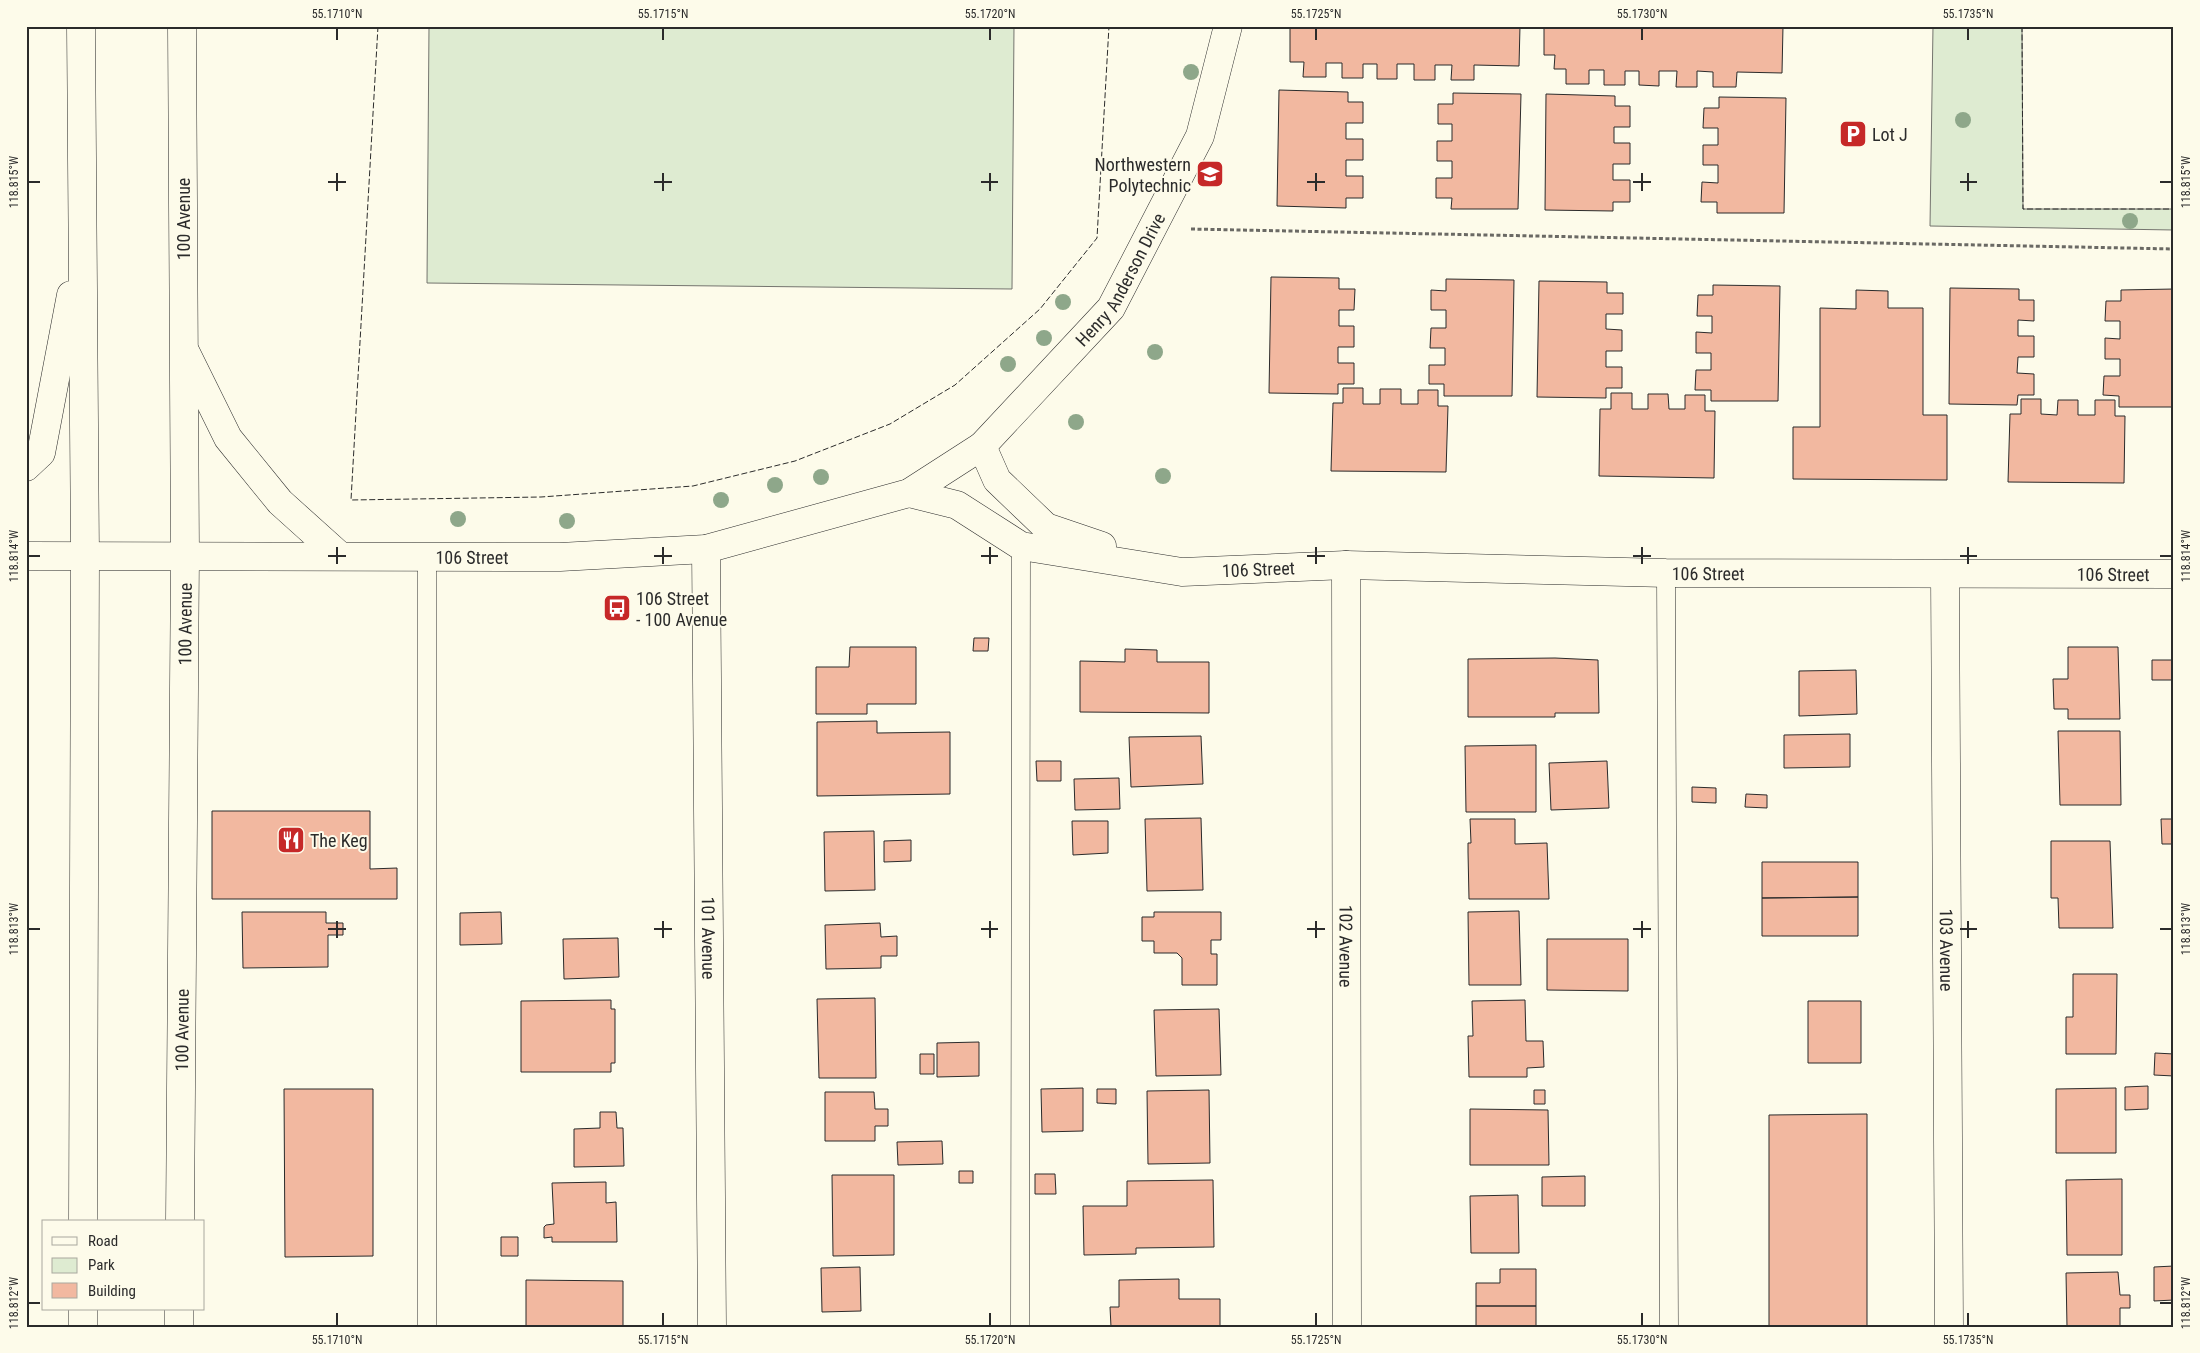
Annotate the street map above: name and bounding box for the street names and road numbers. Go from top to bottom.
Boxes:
street label: 100 Avenue [173,178,194,260]
street label: Henry Anderson Drive [1071,209,1169,350]
street label: 106 Street [435,546,509,567]
street label: 106 Street [1221,557,1295,581]
street label: 106 Street [1672,563,1745,584]
street label: 106 Street [2077,563,2150,584]
street label: 100 Avenue [174,583,195,665]
street label: 101 Avenue [698,897,720,979]
street label: 102 Avenue [1336,905,1357,987]
street label: 103 Avenue [1936,909,1958,991]
street label: 100 Avenue [171,989,192,1071]

